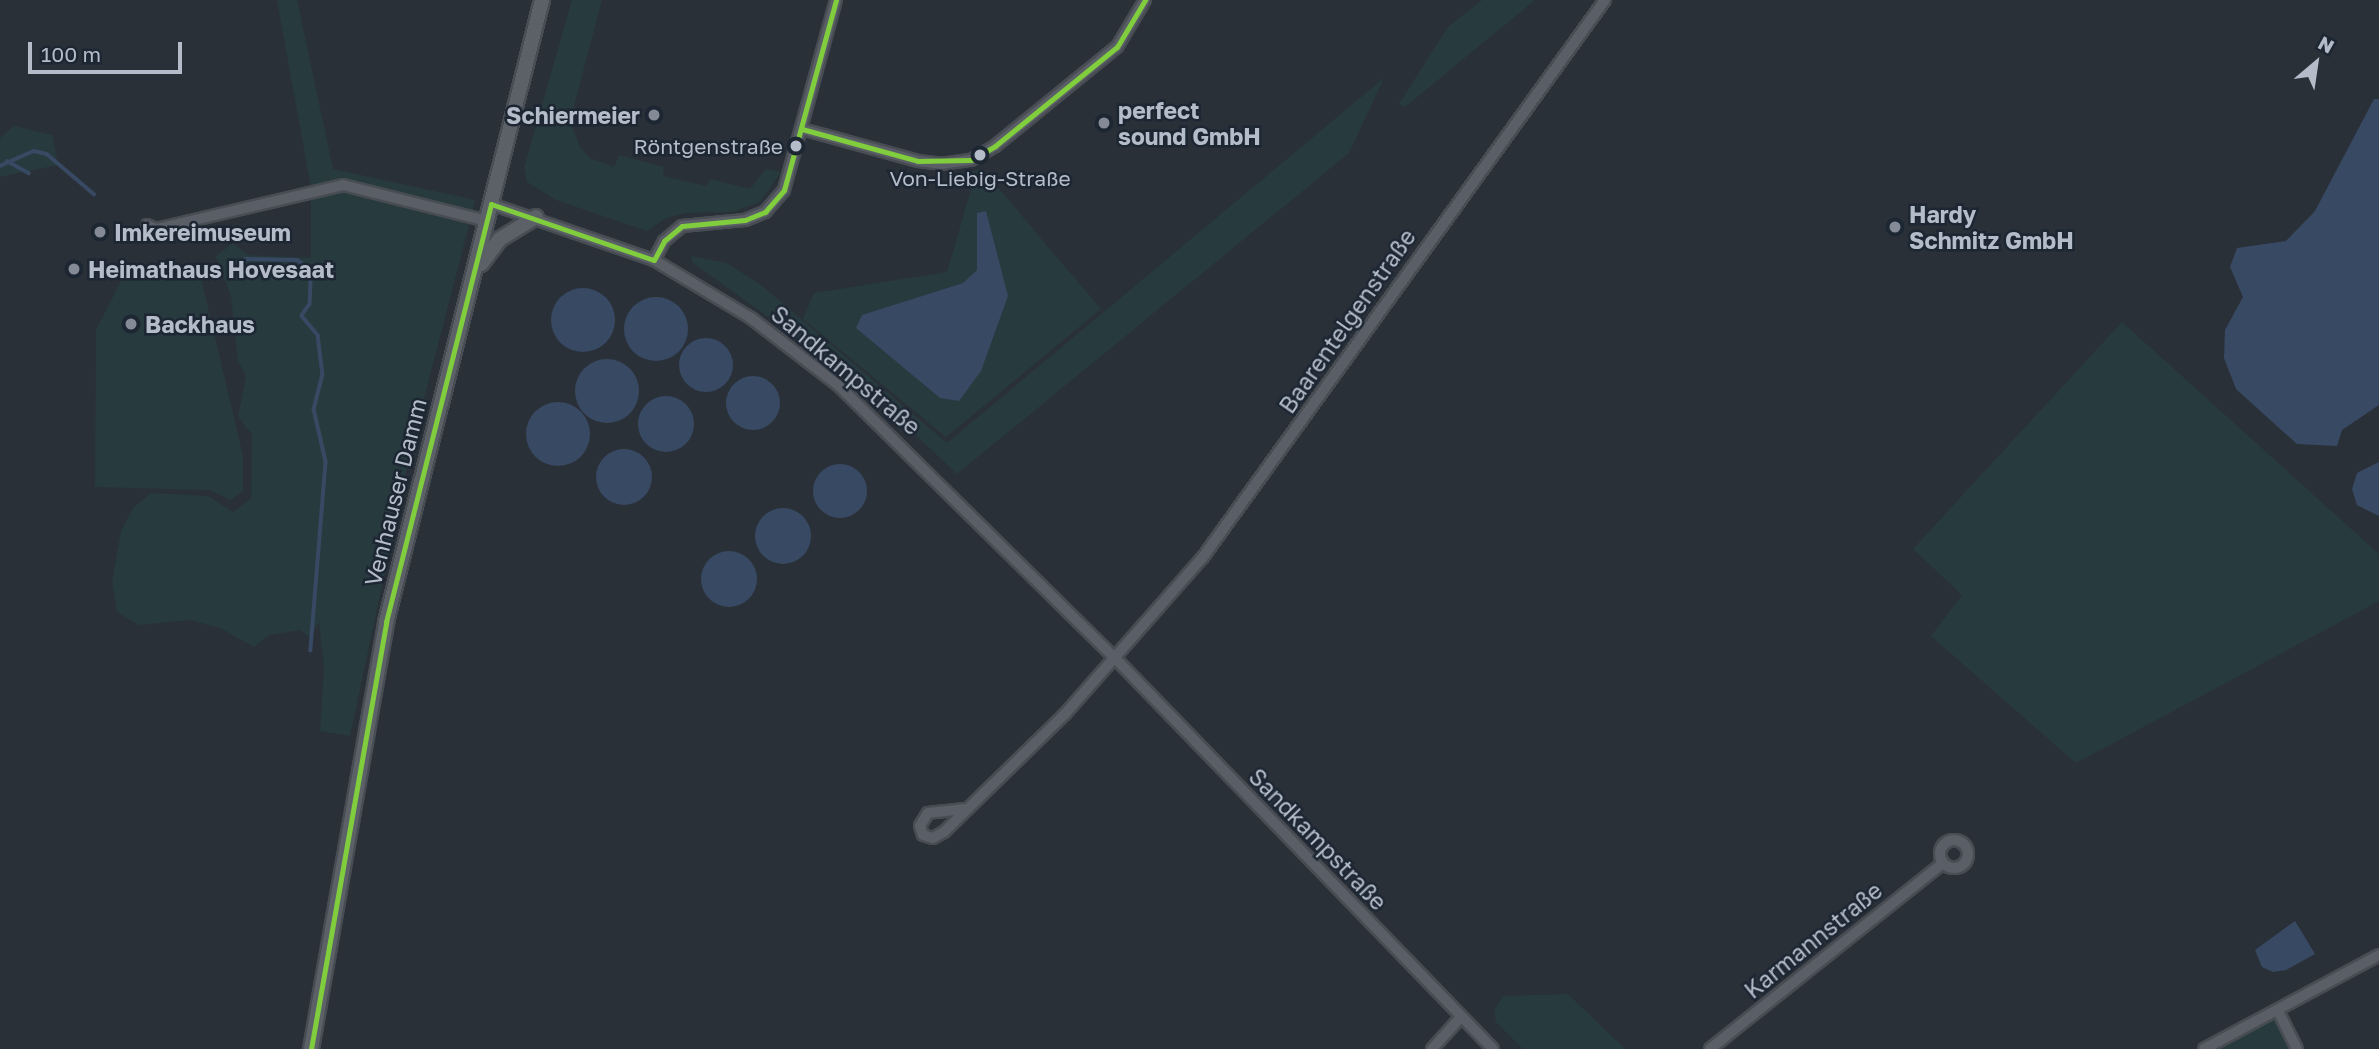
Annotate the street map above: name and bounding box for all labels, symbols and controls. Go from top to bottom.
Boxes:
scale bar [32,28,186,72]
north arrow [2281,28,2351,98]
text: N [2315,31,2338,58]
text: 100 m [41,41,101,67]
place label: perfect sound GmbH [1118,96,1261,150]
place label: Schiermeier [506,101,640,129]
marker: Schiermeier [646,107,662,123]
marker: perfect sound GmbH [1096,115,1112,131]
place label: Röntgenstraße [633,133,783,159]
marker: Röntgenstraße [789,139,803,153]
marker: Von-Liebig-Straße [973,148,987,162]
place label: Von-Liebig-Straße [889,165,1071,191]
place label: Hardy Schmitz GmbH [1909,200,2074,254]
place label: Imkereimuseum [114,218,291,246]
marker: Hardy Schmitz GmbH [1887,219,1903,235]
marker: Imkereimuseum [92,224,108,240]
street label: Baarentelgenstraße [1273,224,1421,418]
place label: Heimathaus Hovesaat [88,255,334,283]
marker: Heimathaus Hovesaat [66,261,82,277]
street label: Sandkampstraße [766,300,926,440]
place label: Backhaus [145,310,255,338]
marker: Backhaus [123,316,139,332]
street label: Venhauser Damm [358,395,432,589]
street label: Sandkampstraße [1243,762,1393,916]
street label: Karmannstraße [1739,876,1887,1004]

